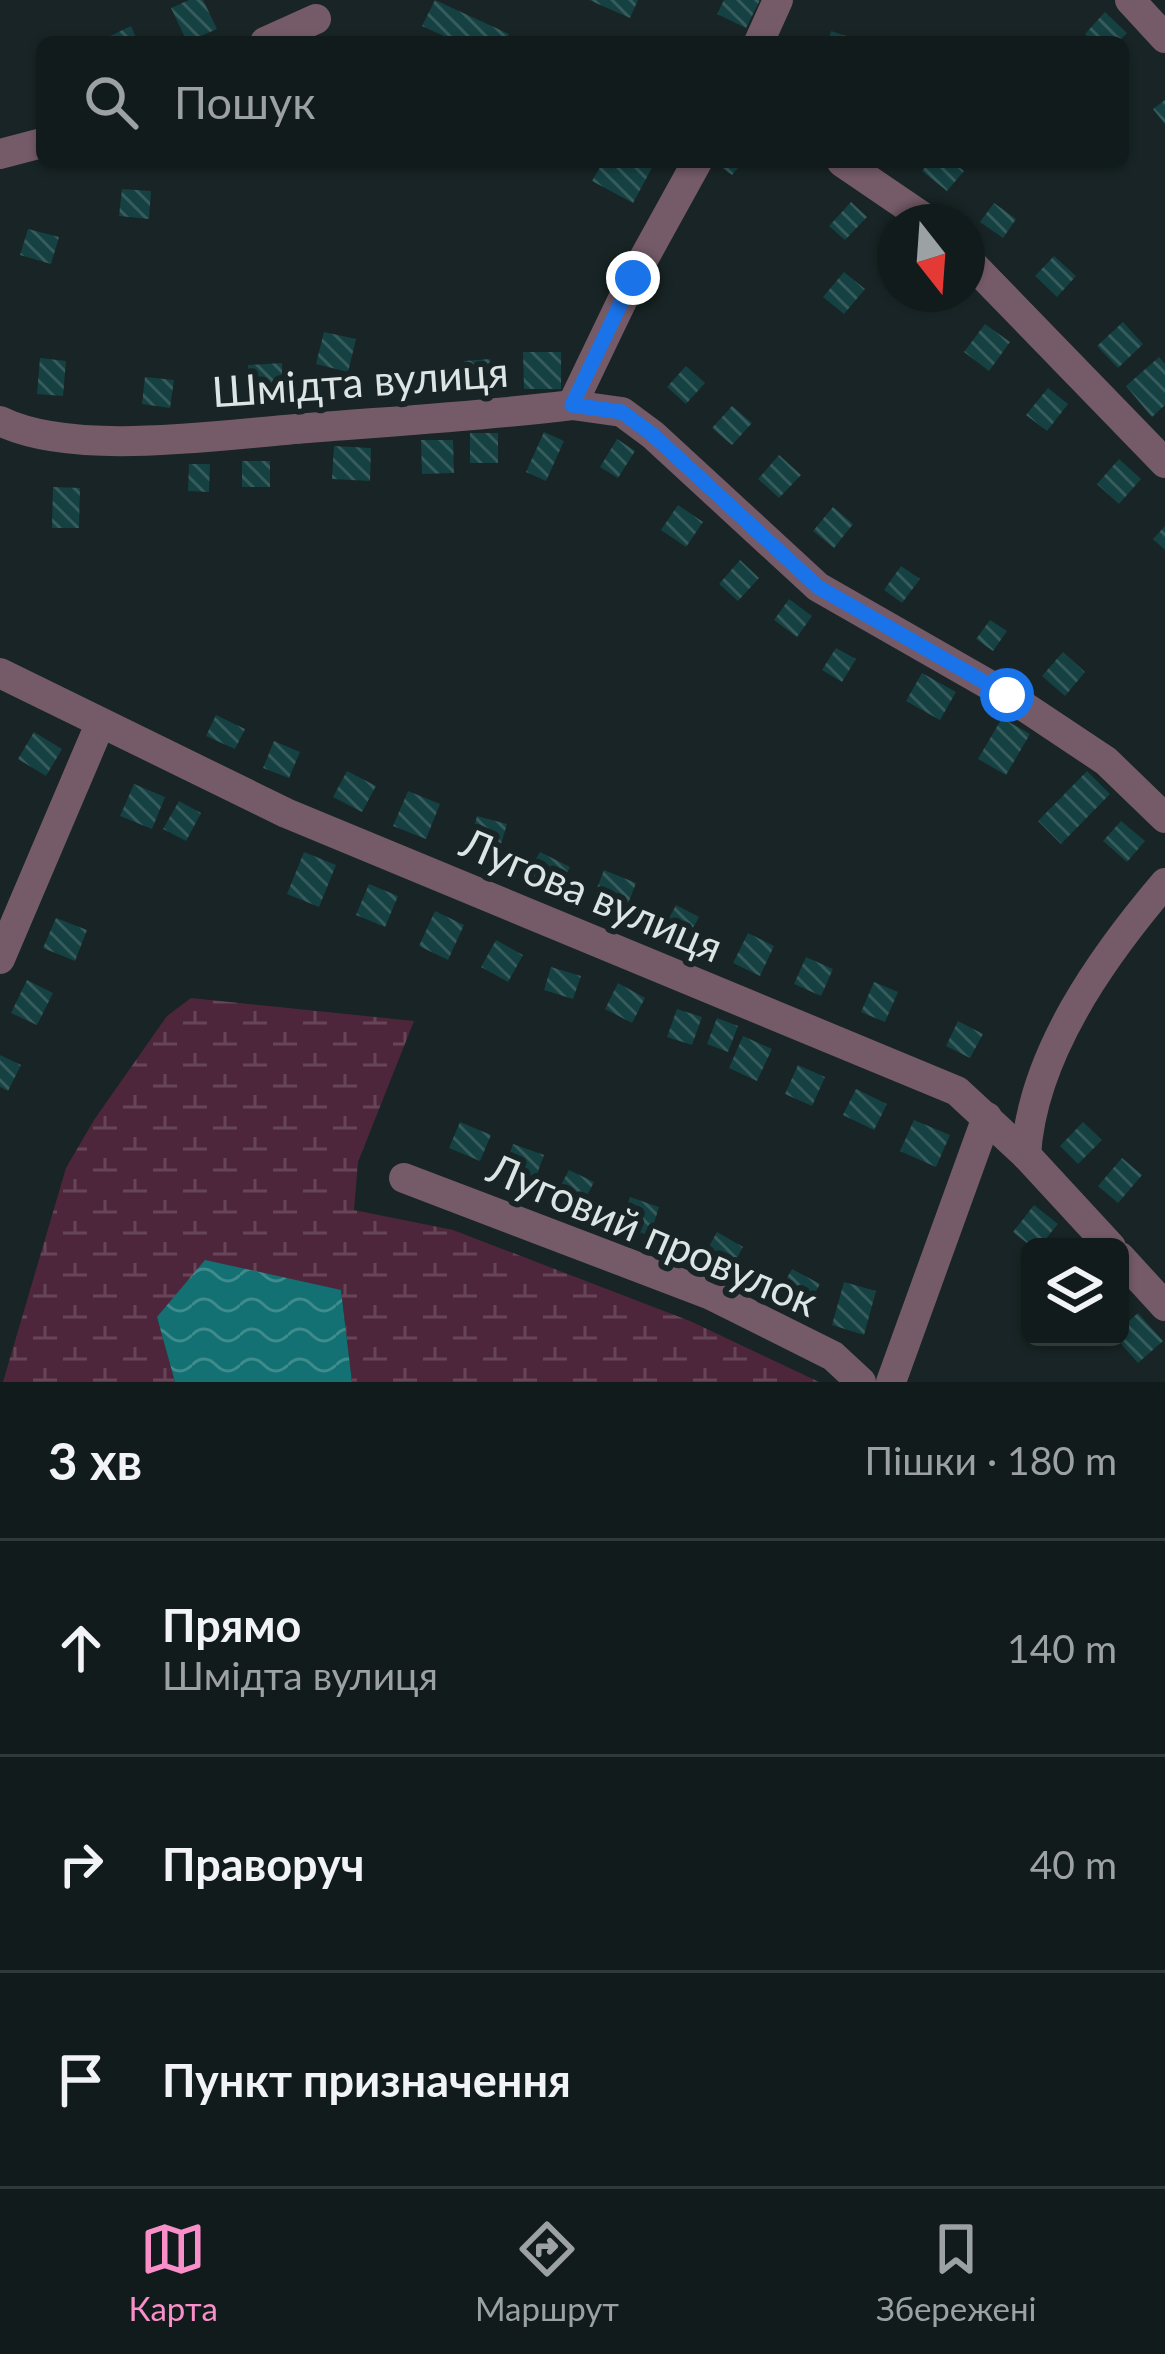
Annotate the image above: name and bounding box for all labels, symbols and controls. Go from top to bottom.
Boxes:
search box [36,36,1129,168]
icon: search [78,69,144,135]
text: Пошук [174,75,315,129]
north arrow [877,204,985,312]
route end [606,251,660,305]
street label: Шмідта вулиця [210,346,510,416]
route start [980,668,1034,722]
street label: Лугова вулиця [453,816,730,972]
street label: Луговий провулок [480,1142,825,1326]
map controls [1021,1238,1129,1346]
button: layers [1021,1238,1129,1346]
text: 3 хв [48,1430,142,1491]
text: Пішки · 180 m [865,1437,1117,1483]
text: Прямо [162,1598,301,1652]
icon: ahead [48,1615,114,1681]
text: 140 m [1007,1625,1117,1671]
text: Шмідта вулиця [162,1652,438,1698]
icon: right [48,1831,114,1897]
text: Праворуч [162,1837,364,1891]
text: 40 m [1030,1841,1117,1887]
icon: arrive [48,2047,114,2113]
text: Пункт призначення [162,2053,571,2107]
tab: Карта [129,2216,218,2328]
tab: Маршрут [475,2216,619,2328]
tab: Збережені [876,2216,1036,2328]

